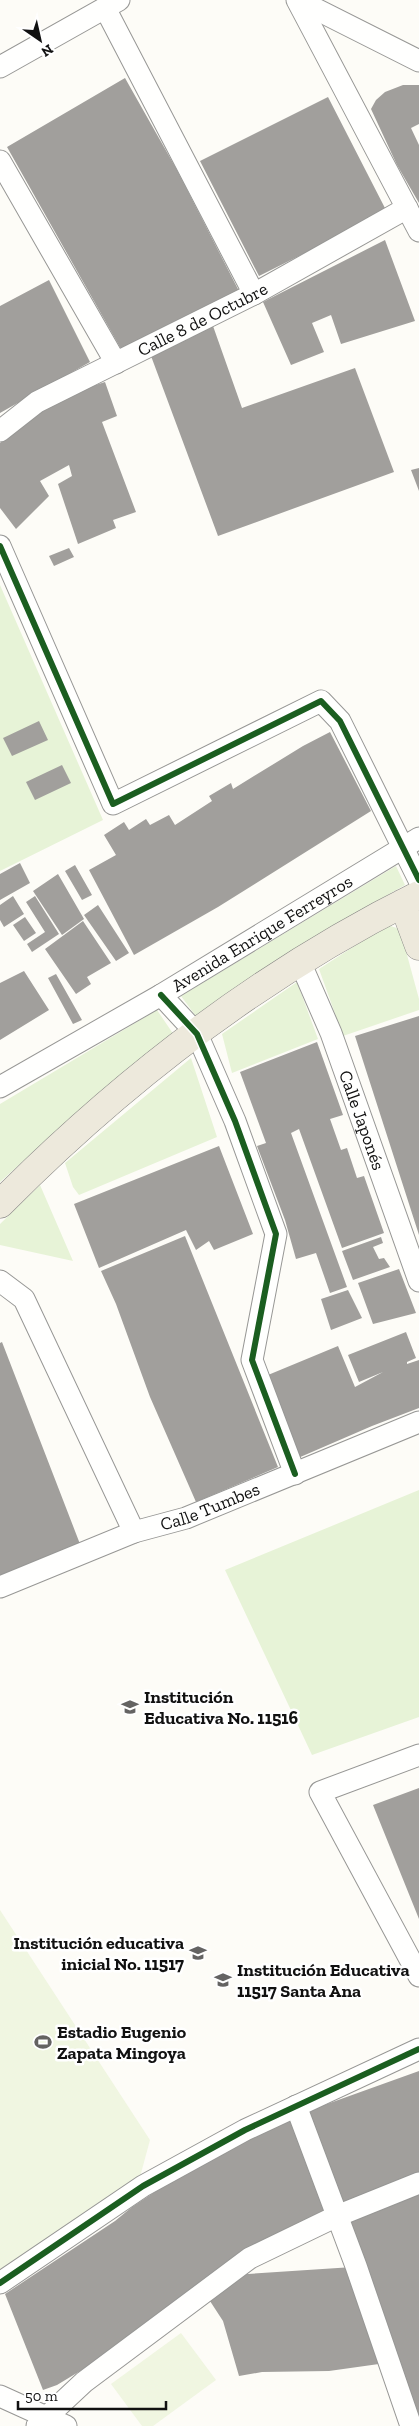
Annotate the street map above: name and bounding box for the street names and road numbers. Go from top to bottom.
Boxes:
street label: Calle 8 de Octubre [134,278,272,361]
street label: Avenida Enrique Ferreyros [168,870,357,997]
street label: Calle Japonés [334,1067,390,1173]
street label: Calle Tumbes [158,1478,263,1535]

